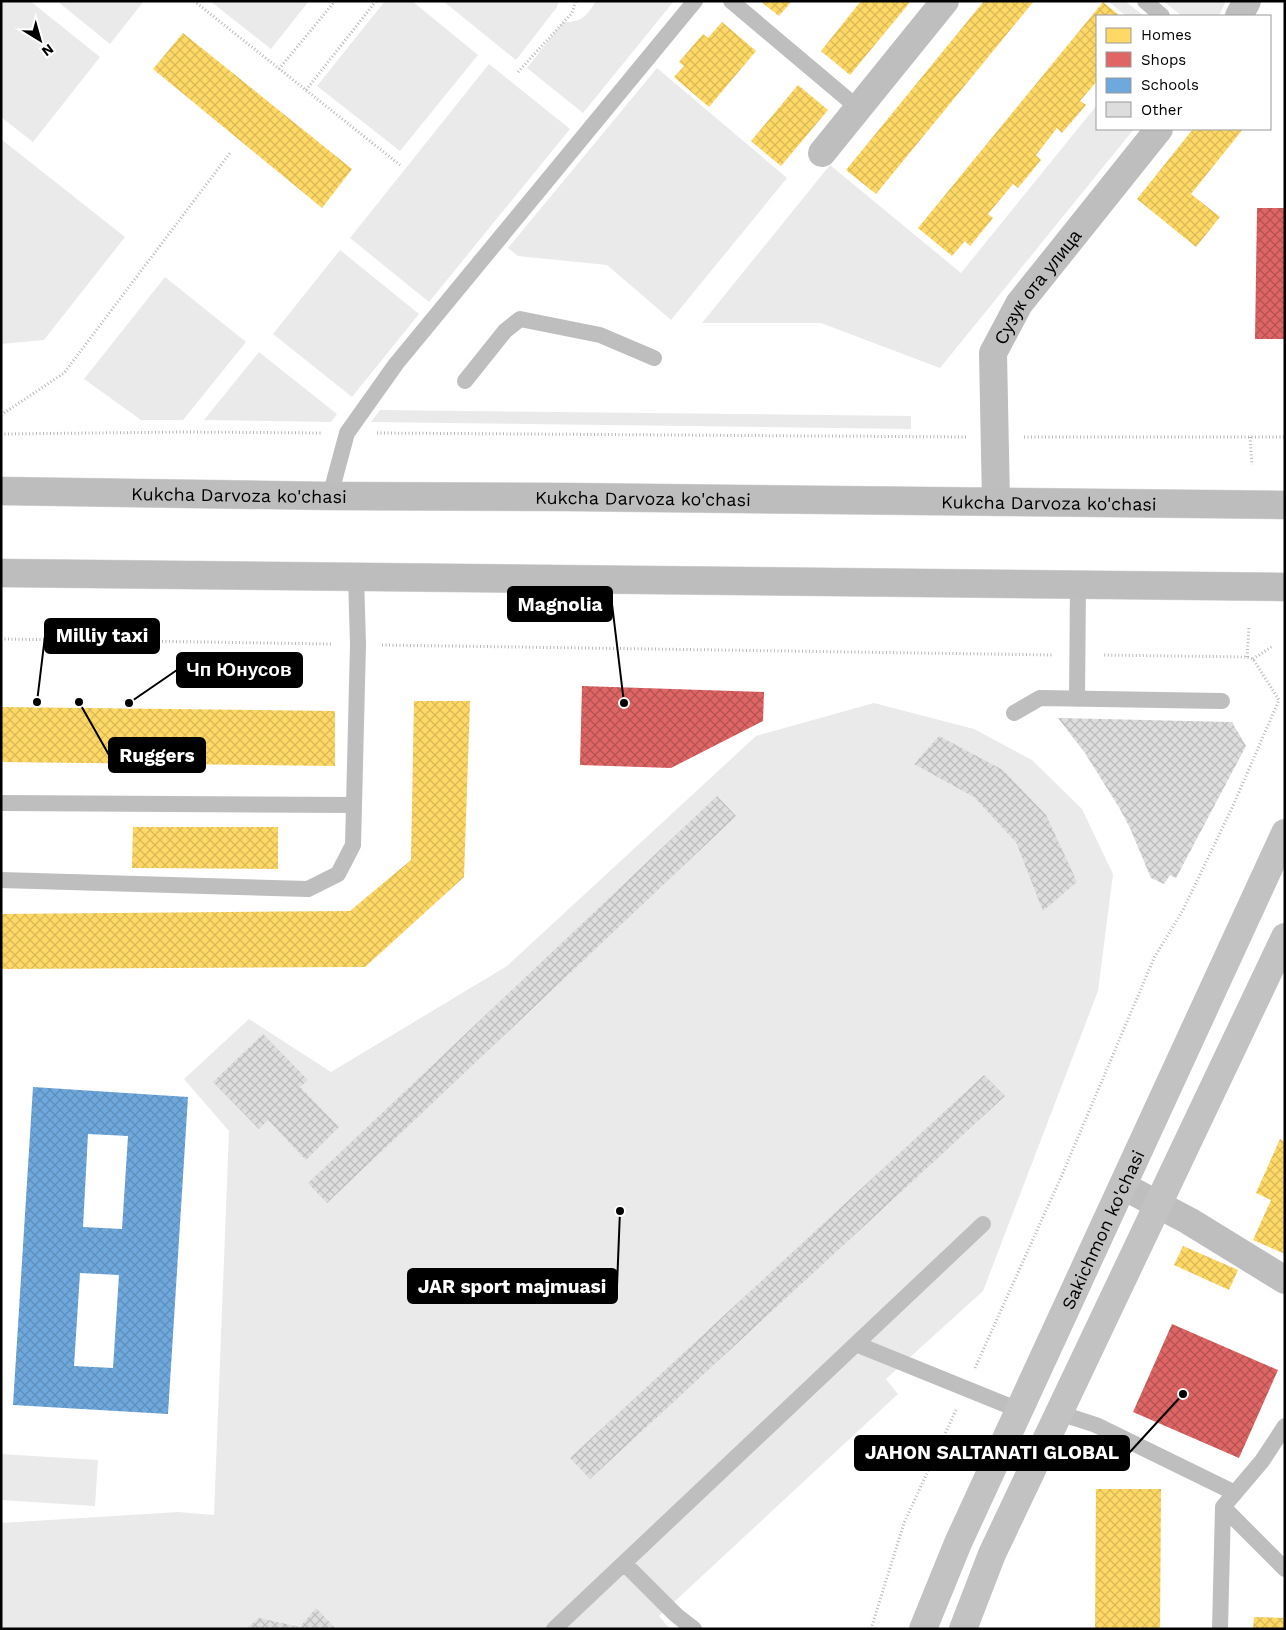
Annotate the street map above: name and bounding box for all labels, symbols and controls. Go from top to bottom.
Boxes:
north arrow [15,15,65,65]
legend [1096,15,1271,130]
text: Homes [1141,26,1192,44]
text: N [39,41,57,60]
text: Shops [1141,51,1186,69]
text: Schools [1141,76,1199,94]
text: Other [1141,101,1183,119]
street label: Сузук ота улица [989,224,1086,348]
street label: Kukcha Darvoza ko'chasi [131,482,347,507]
street label: Kukcha Darvoza ko'chasi [535,486,751,510]
street label: Kukcha Darvoza ko'chasi [941,491,1157,514]
callout: Magnolia [508,587,612,621]
text: Magnolia [518,593,602,616]
callout: Milliy taxi [45,619,159,653]
text: Milliy taxi [56,624,148,647]
callout: Чп Юнусов [177,653,302,687]
text: Чп Юнусов [186,658,292,681]
callout: Ruggers [109,738,205,772]
text: Ruggers [119,744,195,767]
street label: Sakichmon ko'chasi [1057,1147,1148,1312]
callout: JAR sport majmuasi [408,1269,617,1303]
text: JAR sport majmuasi [418,1275,606,1298]
callout: JAHON SALTANATI GLOBAL [855,1436,1129,1470]
text: JAHON SALTANATI GLOBAL [865,1441,1119,1464]

